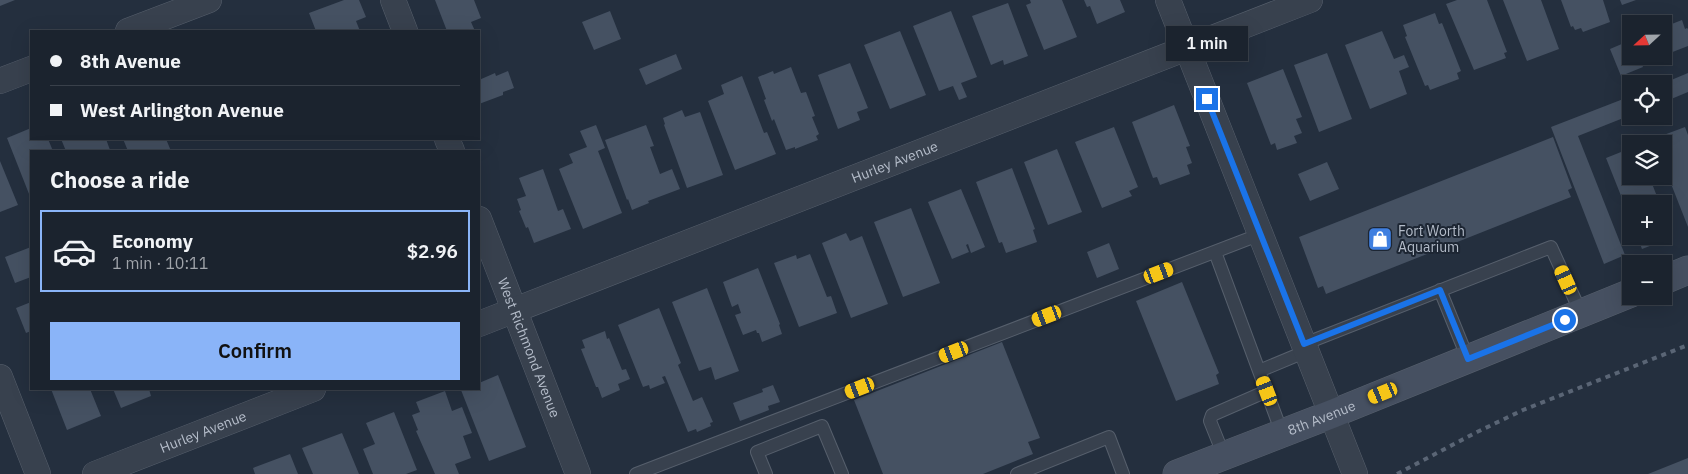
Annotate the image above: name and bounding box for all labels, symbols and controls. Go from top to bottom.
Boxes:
north arrow [1622,15,1672,65]
map controls [1622,15,1672,305]
callout: 1 min [1166,27,1248,62]
text: 1 min [1186,33,1228,53]
text: 8th Avenue [80,49,181,73]
button: locate [1622,75,1672,125]
route end [1196,88,1218,110]
text: West Arlington Avenue [80,98,284,122]
button: layers [1622,135,1672,185]
street label: Hurley Avenue [849,137,941,187]
text: Choose a ride [50,165,190,194]
button: + [1622,195,1672,245]
place label: Fort Worth Aquarium [1398,222,1465,256]
shop icon: Fort Worth Aquarium [1367,226,1393,252]
icon: car [52,229,97,274]
text: Economy [112,229,193,253]
text: $2.96 [407,239,458,263]
text: 1 min · 10:11 [112,253,208,273]
button: − [1622,255,1672,305]
car [1142,261,1175,285]
car [1553,263,1578,297]
street label: West Richmond Avenue [494,275,564,420]
car [1030,304,1063,328]
route start [1554,309,1576,331]
button: Confirm [50,322,460,380]
car [937,340,970,364]
car [1254,374,1279,408]
car [843,376,876,400]
car [1366,380,1399,406]
street label: 8th Avenue [1285,396,1358,439]
street label: Hurley Avenue [157,407,249,457]

